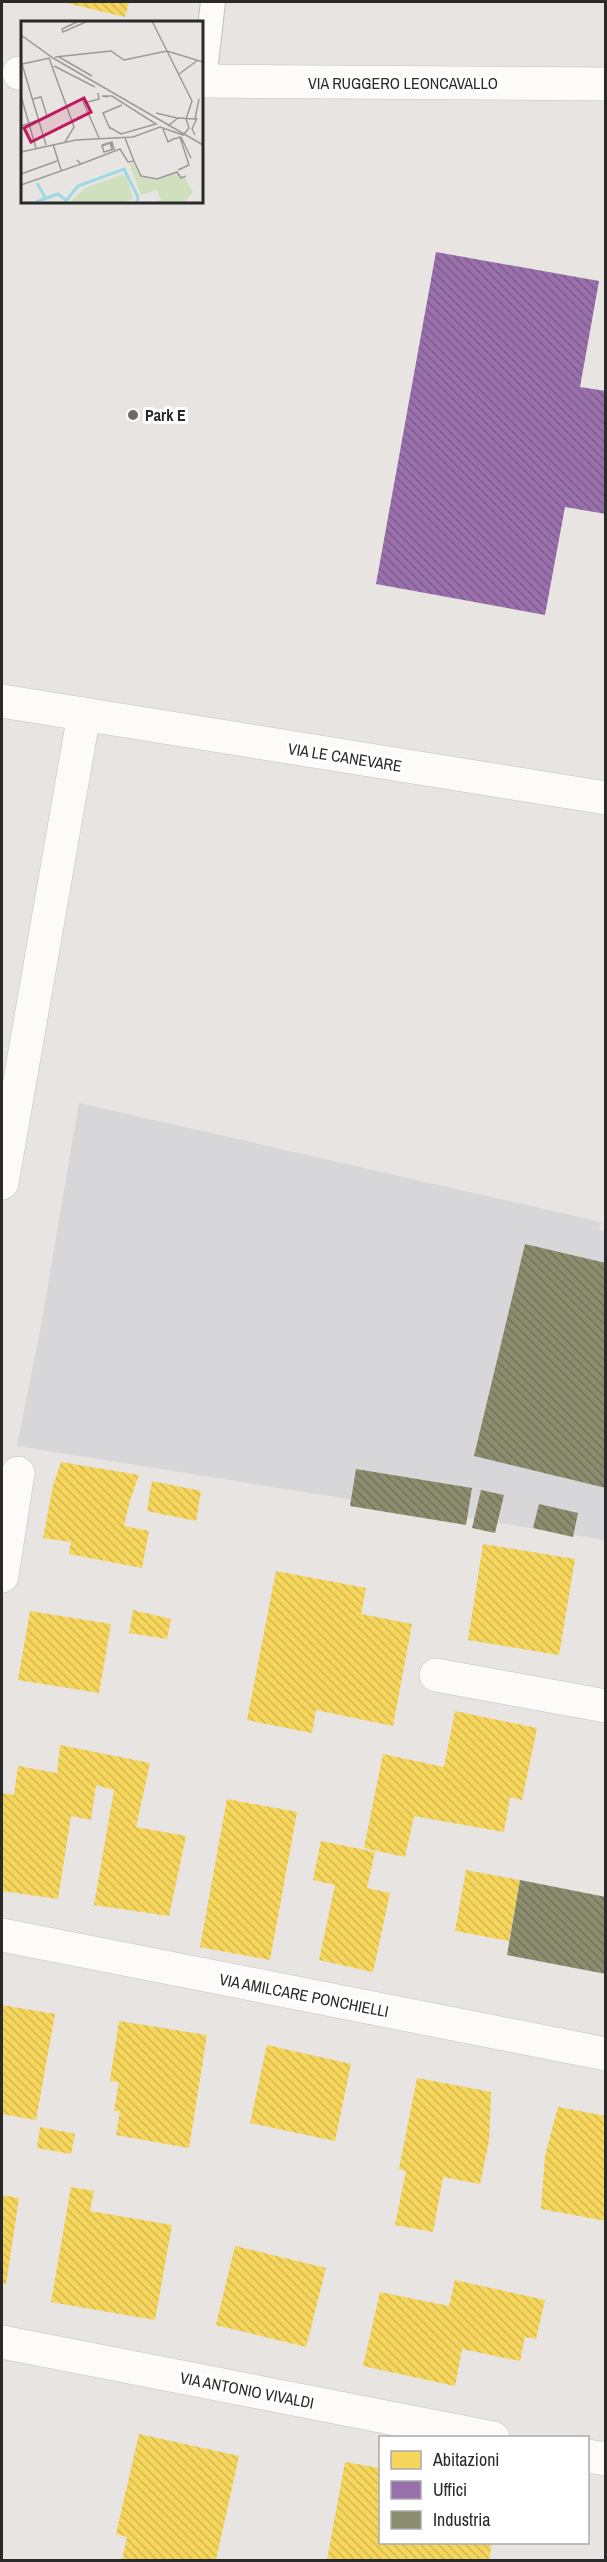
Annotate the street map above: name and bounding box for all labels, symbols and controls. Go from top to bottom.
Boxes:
inset map [21,21,202,202]
street label: VIA RUGGERO LEONCAVALLO [308,72,498,94]
place label: Park E [145,404,186,426]
marker: Park E [126,408,140,422]
street label: VIA LE CANEVARE [286,737,404,777]
street label: VIA AMILCARE PONCHIELLI [217,1968,391,2022]
street label: VIA ANTONIO VIVALDI [178,2366,316,2414]
legend [379,2436,589,2544]
text: Abitazioni [432,2447,499,2472]
text: Uffici [433,2477,467,2502]
text: Industria [433,2507,490,2532]

